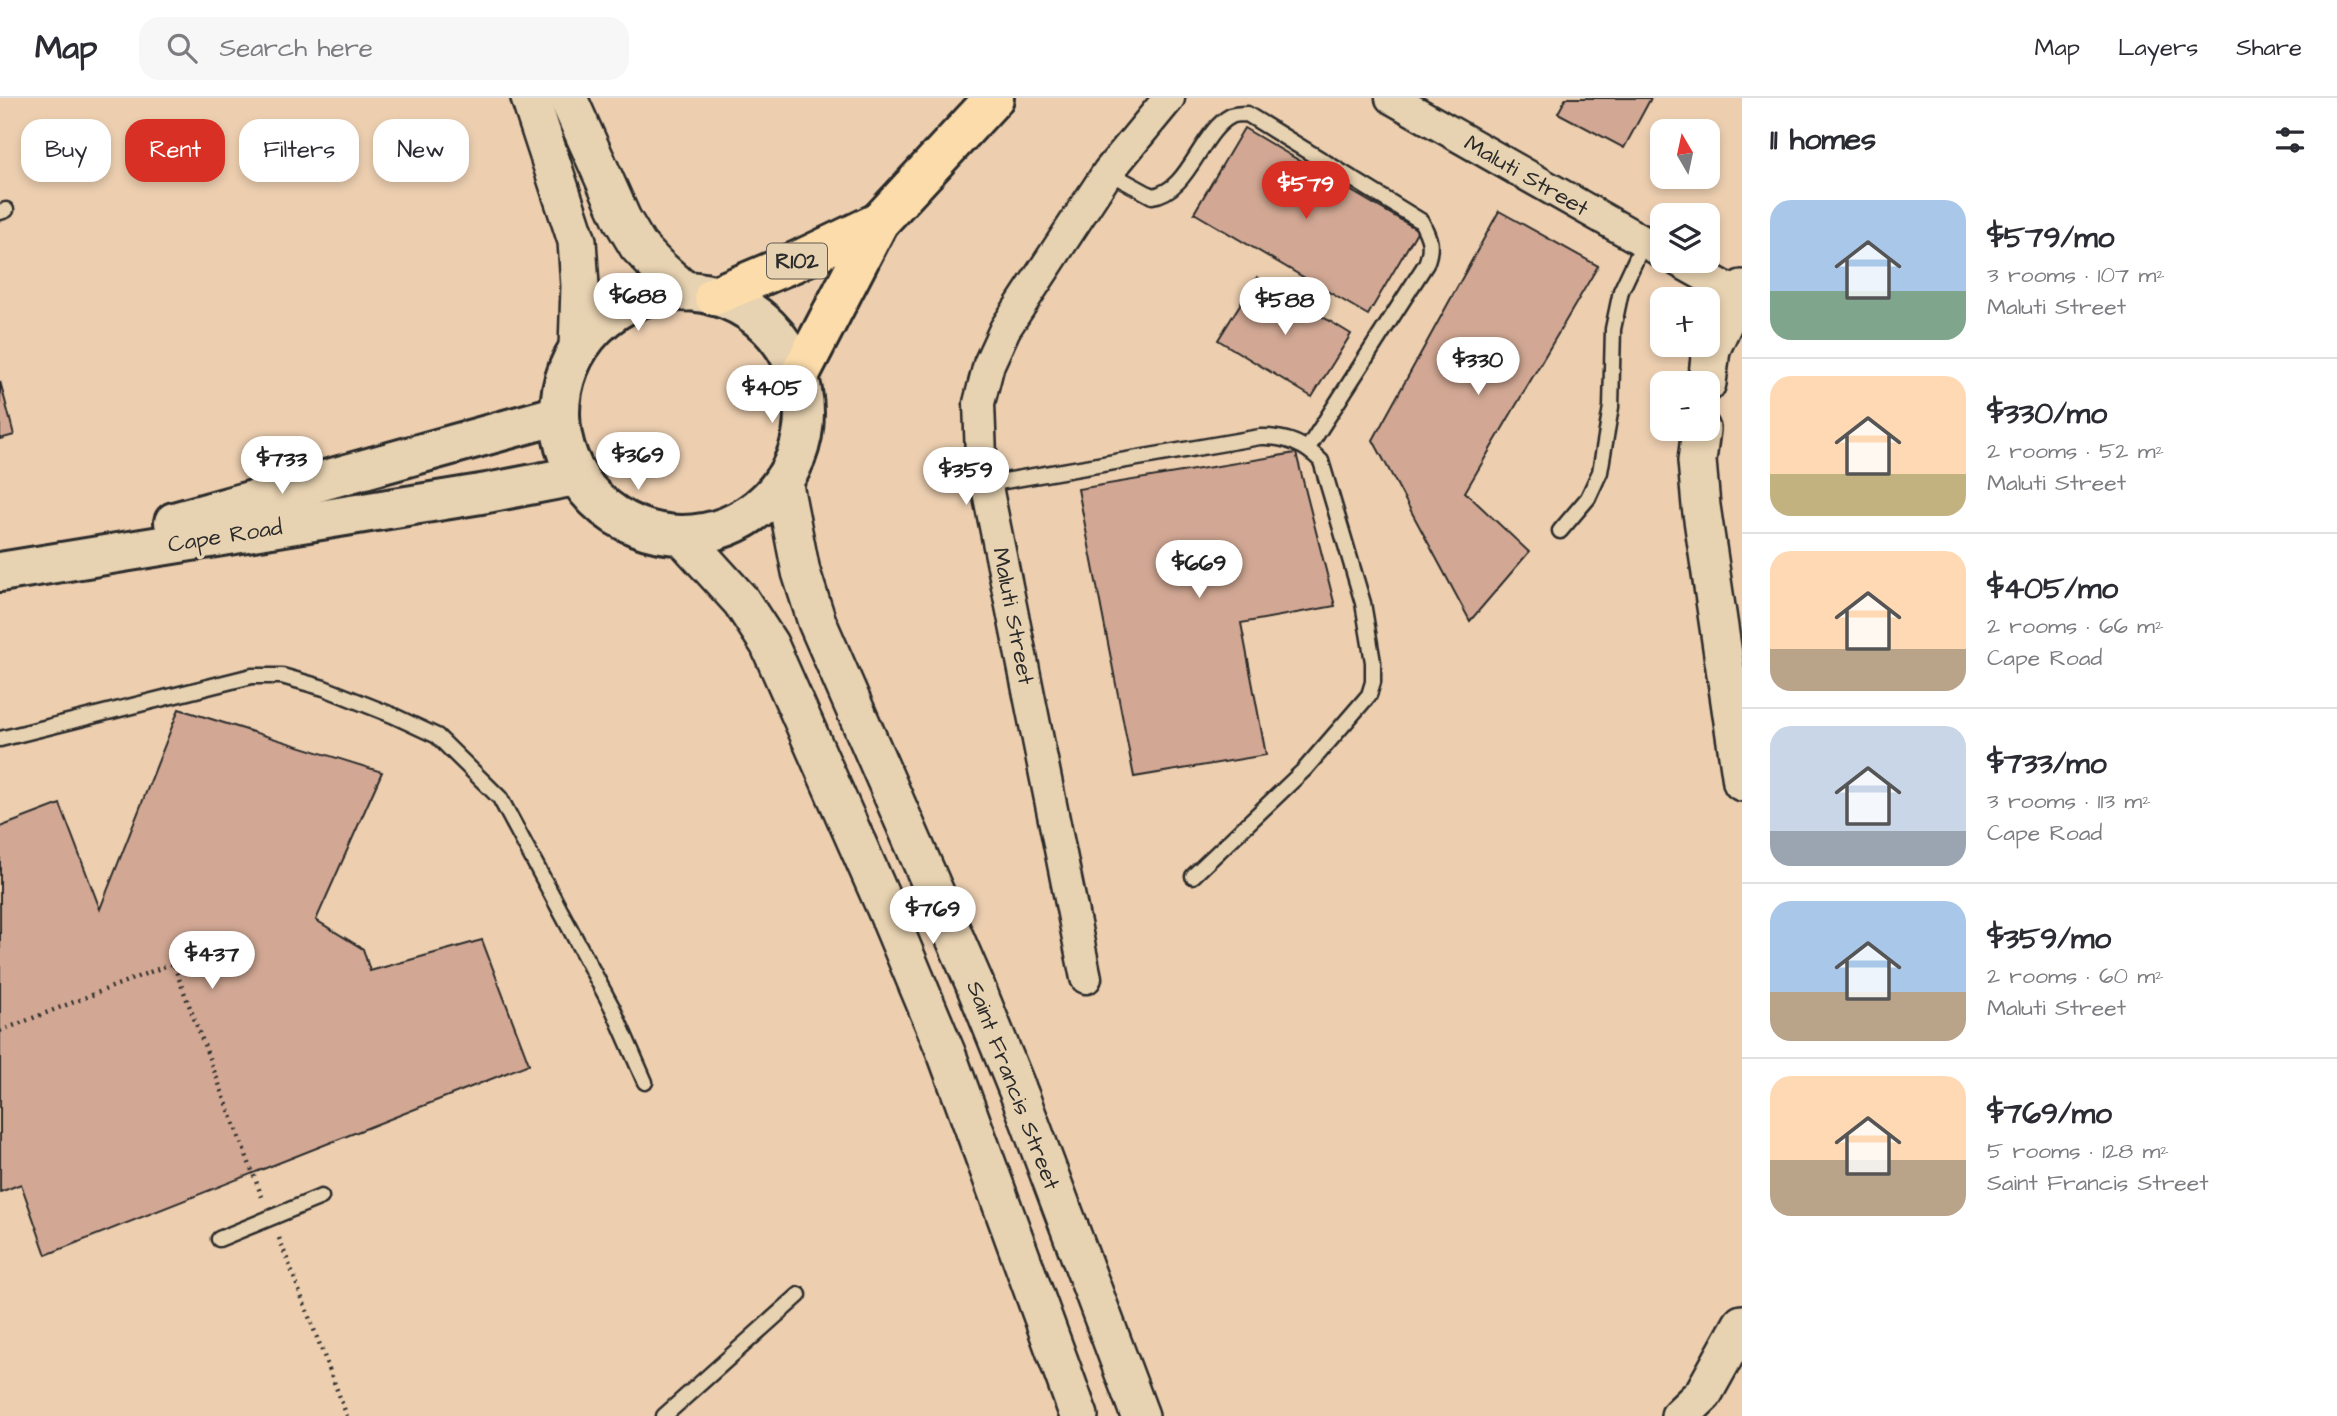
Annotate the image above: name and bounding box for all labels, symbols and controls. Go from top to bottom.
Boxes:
search box [139,17,629,80]
text: Map [35,25,97,71]
icon: search [163,29,201,67]
text: Search here [219,30,373,66]
text: Map [2035,31,2080,65]
text: Layers [2118,31,2198,65]
text: Share [2236,31,2302,65]
chip: Buy [21,119,111,182]
chip: Rent [125,119,225,182]
chip: Filters [239,119,359,182]
chip: New [373,119,469,182]
north arrow [1650,119,1720,189]
map controls [1650,119,1720,441]
text: 11 homes [1770,119,1876,161]
icon: filters [2271,121,2309,159]
street label: Maluti Street [1458,127,1595,225]
pin: $579 [1265,162,1347,221]
text: $579 [1278,168,1334,200]
button: layers [1650,203,1720,273]
text: $579/mo [1987,217,2114,259]
icon: home [1826,228,1910,312]
road number: R102 [767,244,827,278]
text: 3 rooms · 107 m² [1987,259,2165,291]
pin: $688 [597,274,679,333]
pin: $588 [1244,278,1326,337]
text: $688 [609,280,667,312]
text: $588 [1256,284,1314,316]
button: + [1650,287,1720,357]
text: Maluti Street [1987,291,2126,323]
pin: $330 [1437,338,1519,397]
text: $330 [1453,344,1503,376]
pin: $405 [731,366,813,425]
button: − [1650,371,1720,441]
text: $405 [742,372,802,404]
text: $330/mo [1987,393,2107,435]
icon: home [1826,404,1910,488]
pin: $369 [597,432,679,492]
text: 2 rooms · 52 m² [1987,435,2164,467]
pin: $733 [241,436,323,496]
text: $369 [612,439,664,471]
text: $733 [257,443,307,475]
pin: $359 [925,448,1007,507]
text: $359 [939,454,993,486]
text: Maluti Street [1987,467,2126,499]
street label: Cape Road [166,511,285,561]
pin: $669 [1158,540,1240,600]
street label: Maluti Street [984,545,1042,688]
text: $669 [1172,547,1226,579]
text: $405/mo [1987,568,2118,610]
icon: home [1826,579,1910,663]
text: 2 rooms · 66 m² [1987,610,2164,642]
text: Cape Road [1987,642,2102,674]
text: $733/mo [1987,743,2107,785]
icon: home [1826,754,1910,838]
text: 3 rooms · 113 m² [1987,785,2151,817]
text: Cape Road [1987,817,2102,849]
pin: $769 [892,886,974,946]
text: $769 [906,893,960,925]
text: $359/mo [1987,918,2111,960]
icon: home [1826,929,1910,1013]
pin: $437 [171,932,253,991]
text: $437 [185,938,239,970]
text: 2 rooms · 60 m² [1987,960,2164,992]
street label: Saint Francis Street [958,976,1068,1195]
text: Maluti Street [1987,992,2126,1024]
text: $769/mo [1987,1093,2112,1135]
icon: home [1826,1104,1910,1188]
text: 5 rooms · 128 m² [1987,1135,2169,1167]
text: Saint Francis Street [1987,1167,2209,1199]

